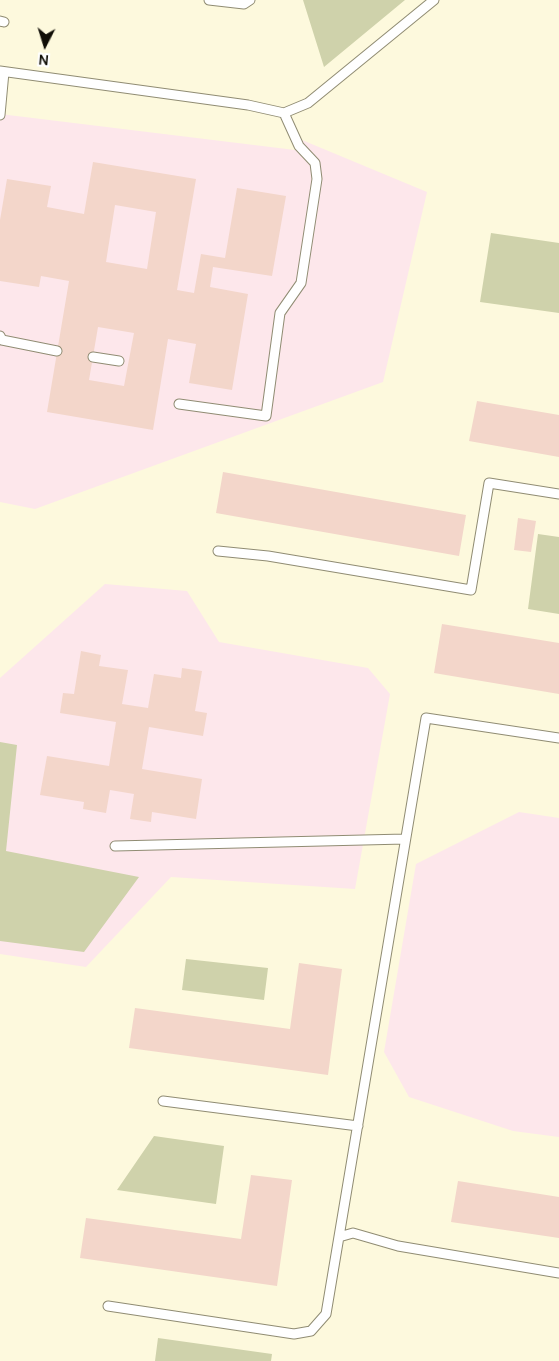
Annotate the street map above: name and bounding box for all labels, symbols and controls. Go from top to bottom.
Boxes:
north arrow [20,20,70,70]
text: N [38,51,49,70]

